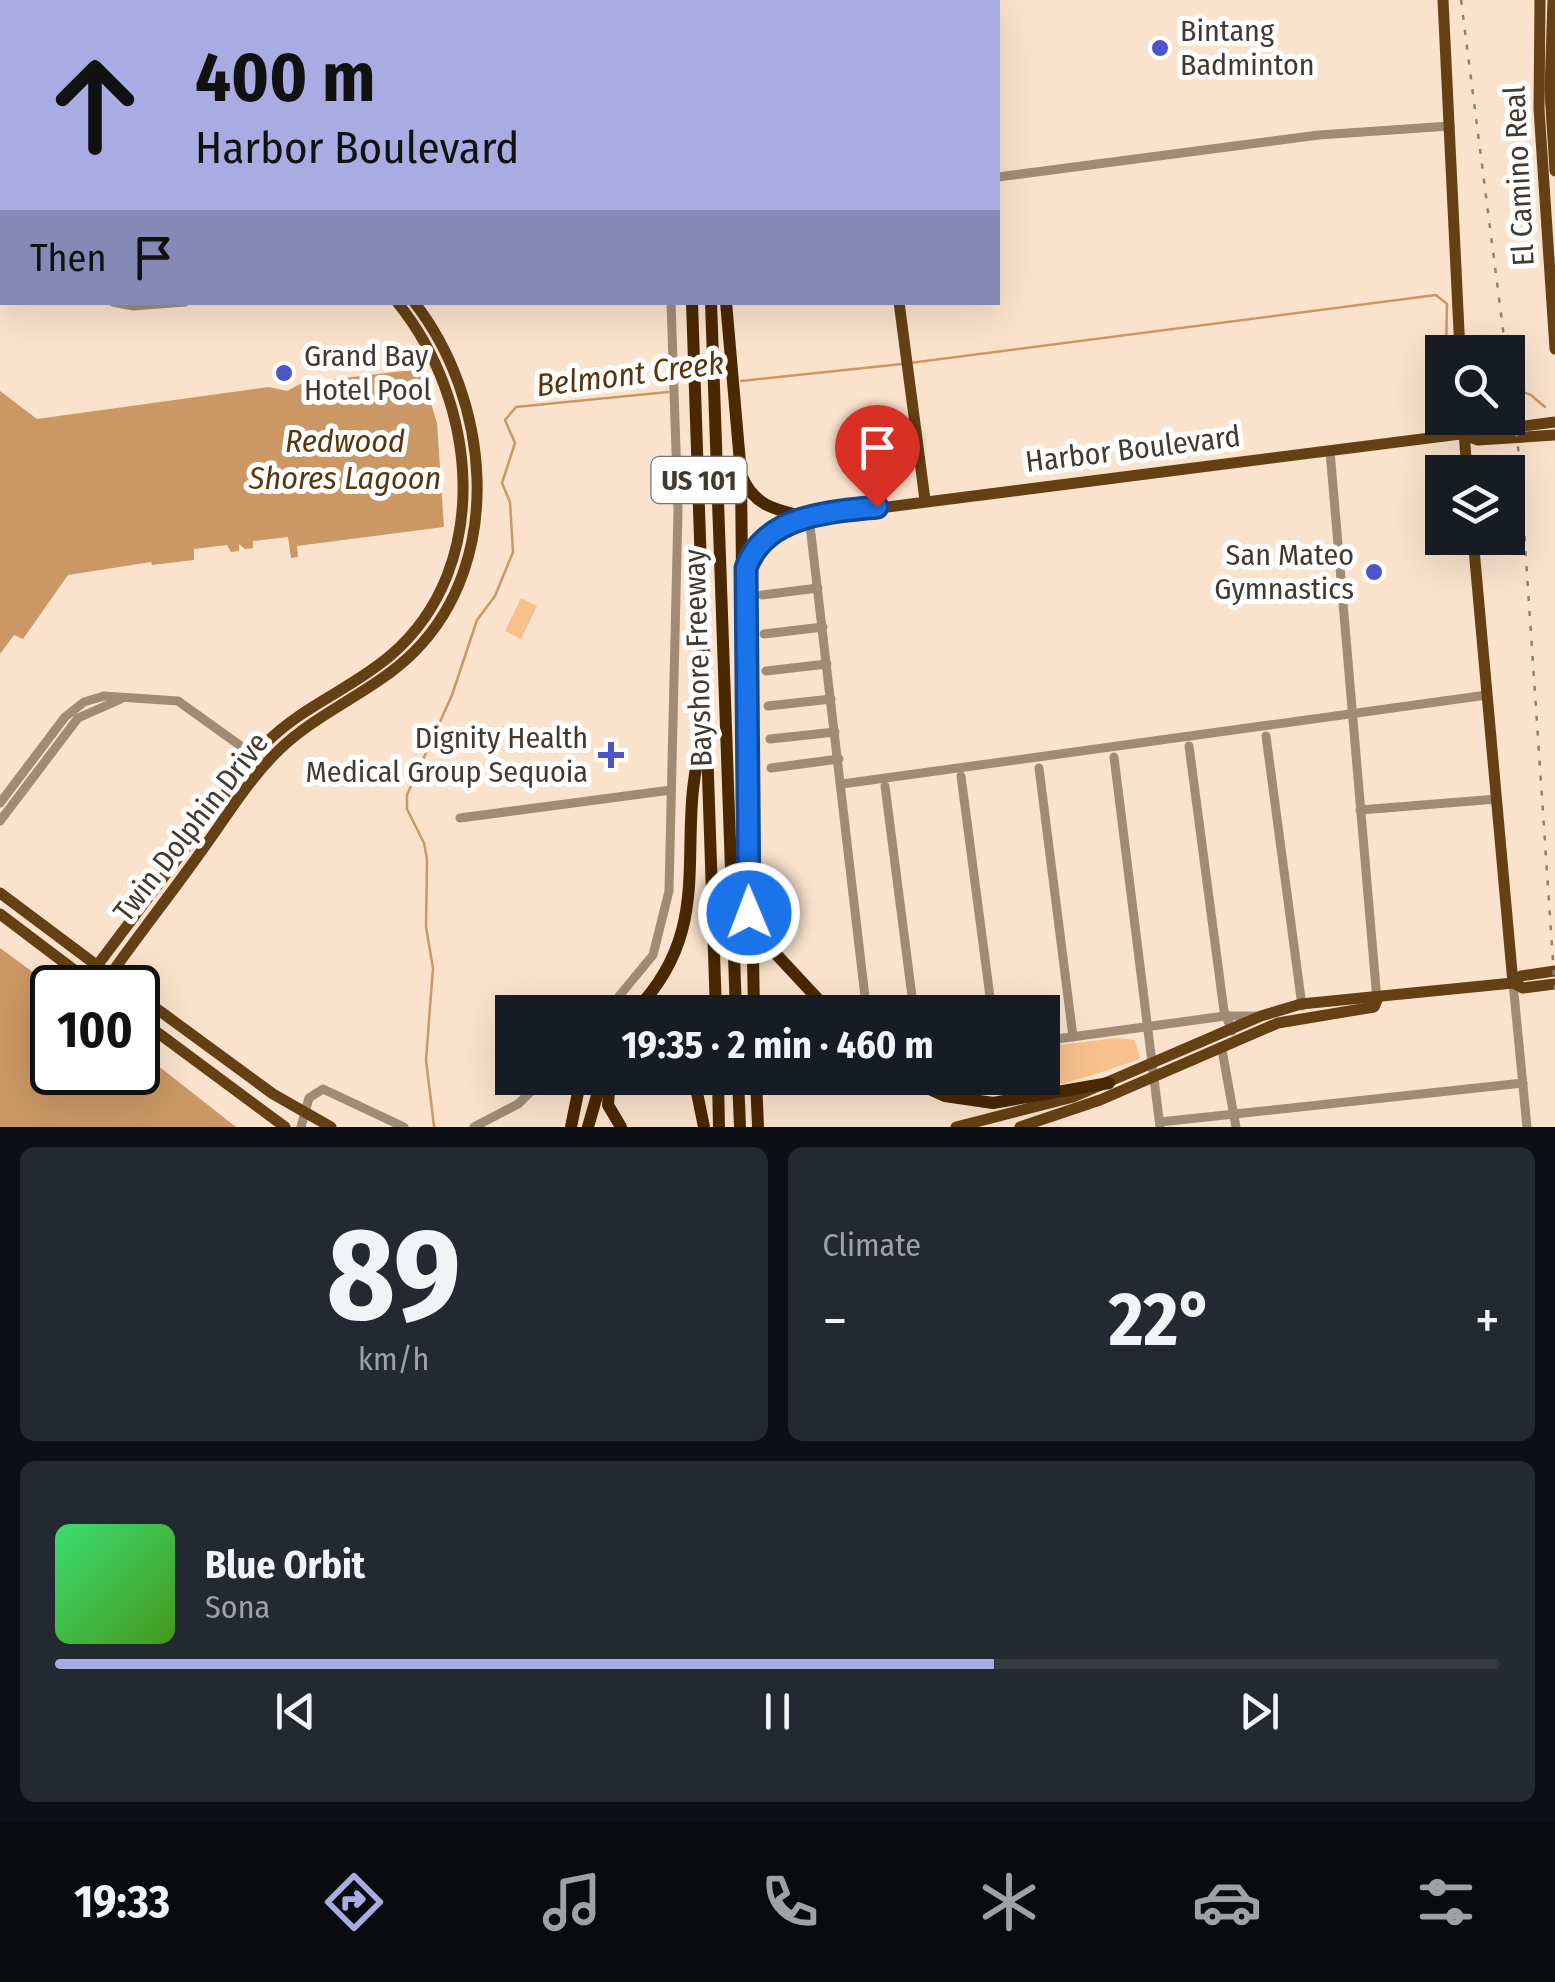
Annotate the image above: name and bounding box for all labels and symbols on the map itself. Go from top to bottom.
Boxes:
place label: Bintang Badminton [1180,13,1315,83]
marker: Bintang Badminton [1149,37,1171,59]
street label: El Camino Real [1496,85,1542,267]
place label: Grand Bay Hotel Pool [304,338,431,408]
water label: Belmont Creek [534,344,726,404]
marker: Grand Bay Hotel Pool [273,362,295,384]
pin [835,405,920,508]
street label: Harbor Boulevard [1023,418,1243,480]
water label: Redwood Shores Lagoon [248,422,441,497]
road number: US 101 [652,457,746,503]
place label: San Mateo Gymnastics [1214,537,1354,607]
street label: Bayshore Freeway [676,548,720,768]
marker: San Mateo Gymnastics [1363,561,1385,583]
place label: Dignity Health Medical Group Sequoia [305,720,588,790]
street label: Twin Dolphin Drive [106,725,276,929]
marker: Dignity Health Medical Group Sequoia [598,742,624,768]
position arrow [697,861,801,965]
speed limit sign: 100 [30,965,160,1095]

